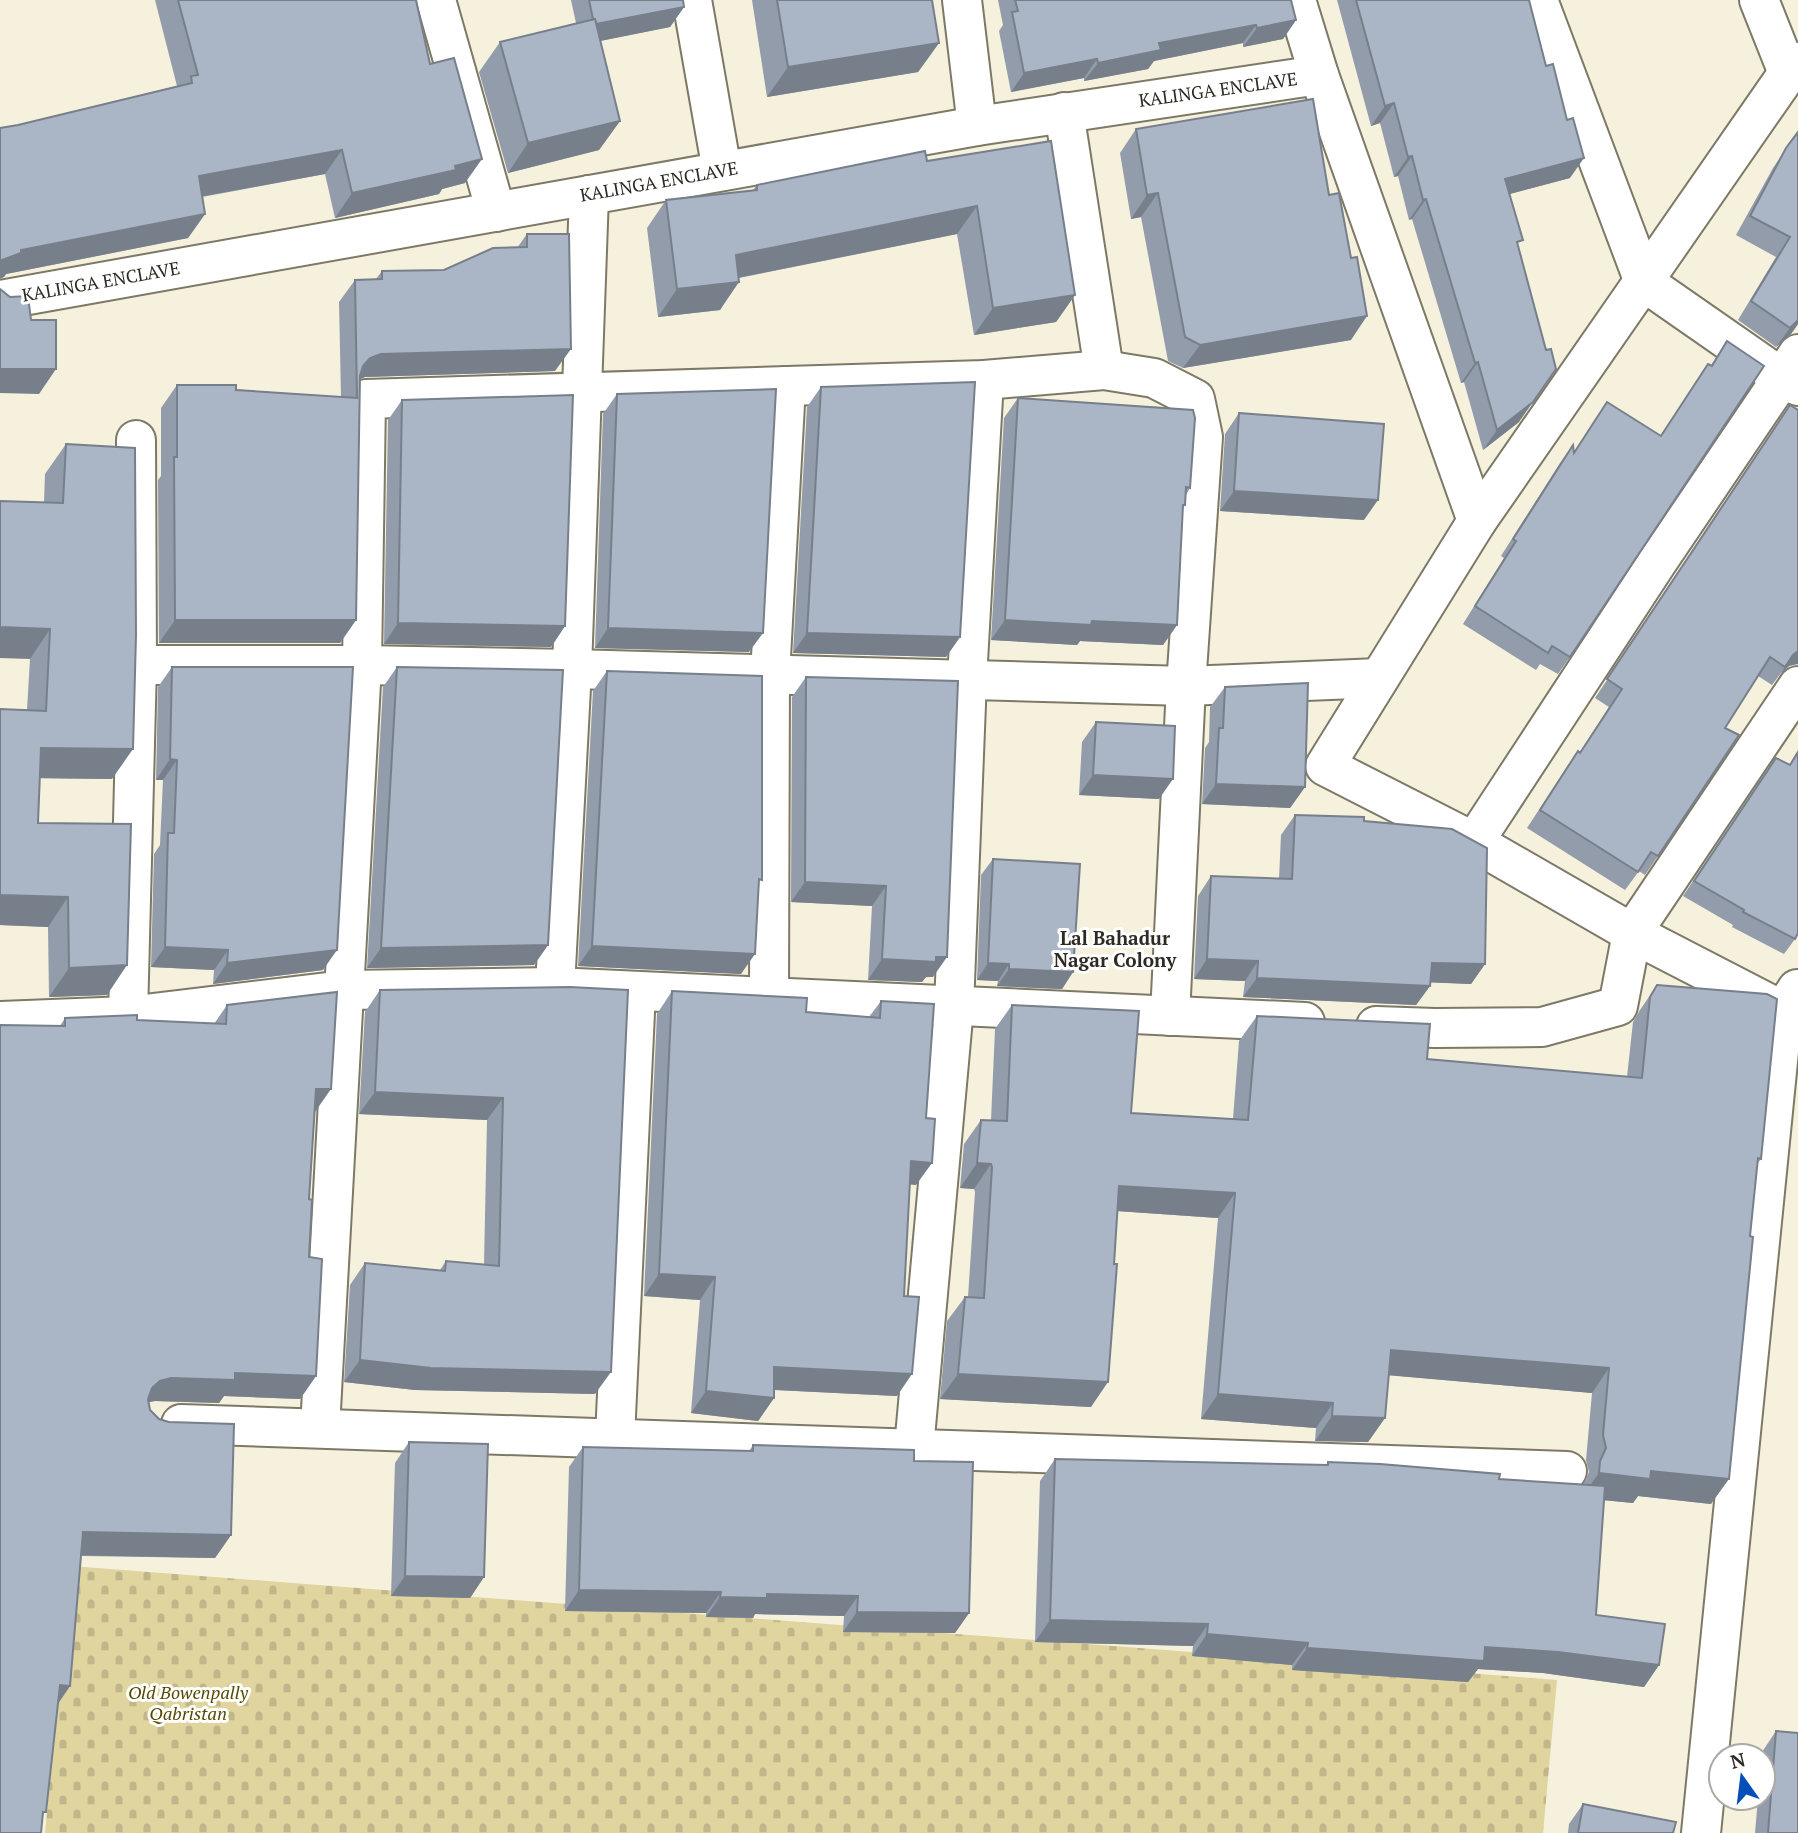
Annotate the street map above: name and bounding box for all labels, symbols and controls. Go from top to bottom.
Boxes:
street label: KALINGA ENCLAVE [1137,66,1299,112]
street label: KALINGA ENCLAVE [578,155,740,207]
street label: KALINGA ENCLAVE [20,255,182,307]
district label: Lal Bahadur Nagar Colony [1054,925,1177,972]
park label: Old Bowenpally Qabristan [128,1680,249,1725]
north arrow [1707,1742,1777,1812]
text: N [1728,1746,1748,1774]

